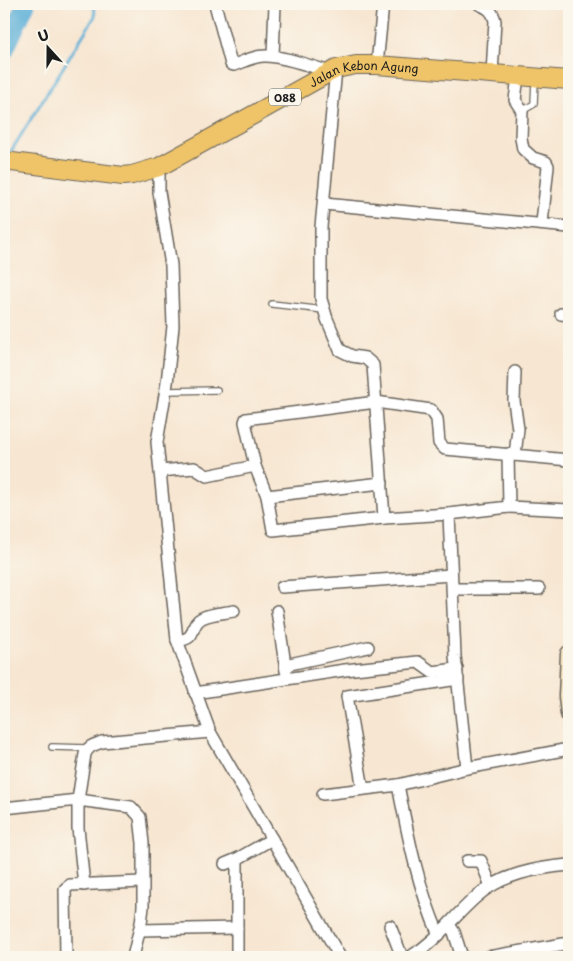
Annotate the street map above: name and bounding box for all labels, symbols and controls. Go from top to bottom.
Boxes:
north arrow [22,22,72,72]
text: U [34,24,52,47]
street label: Jalan Kebon Agung [305,56,419,91]
road number: 088 [269,88,301,105]

